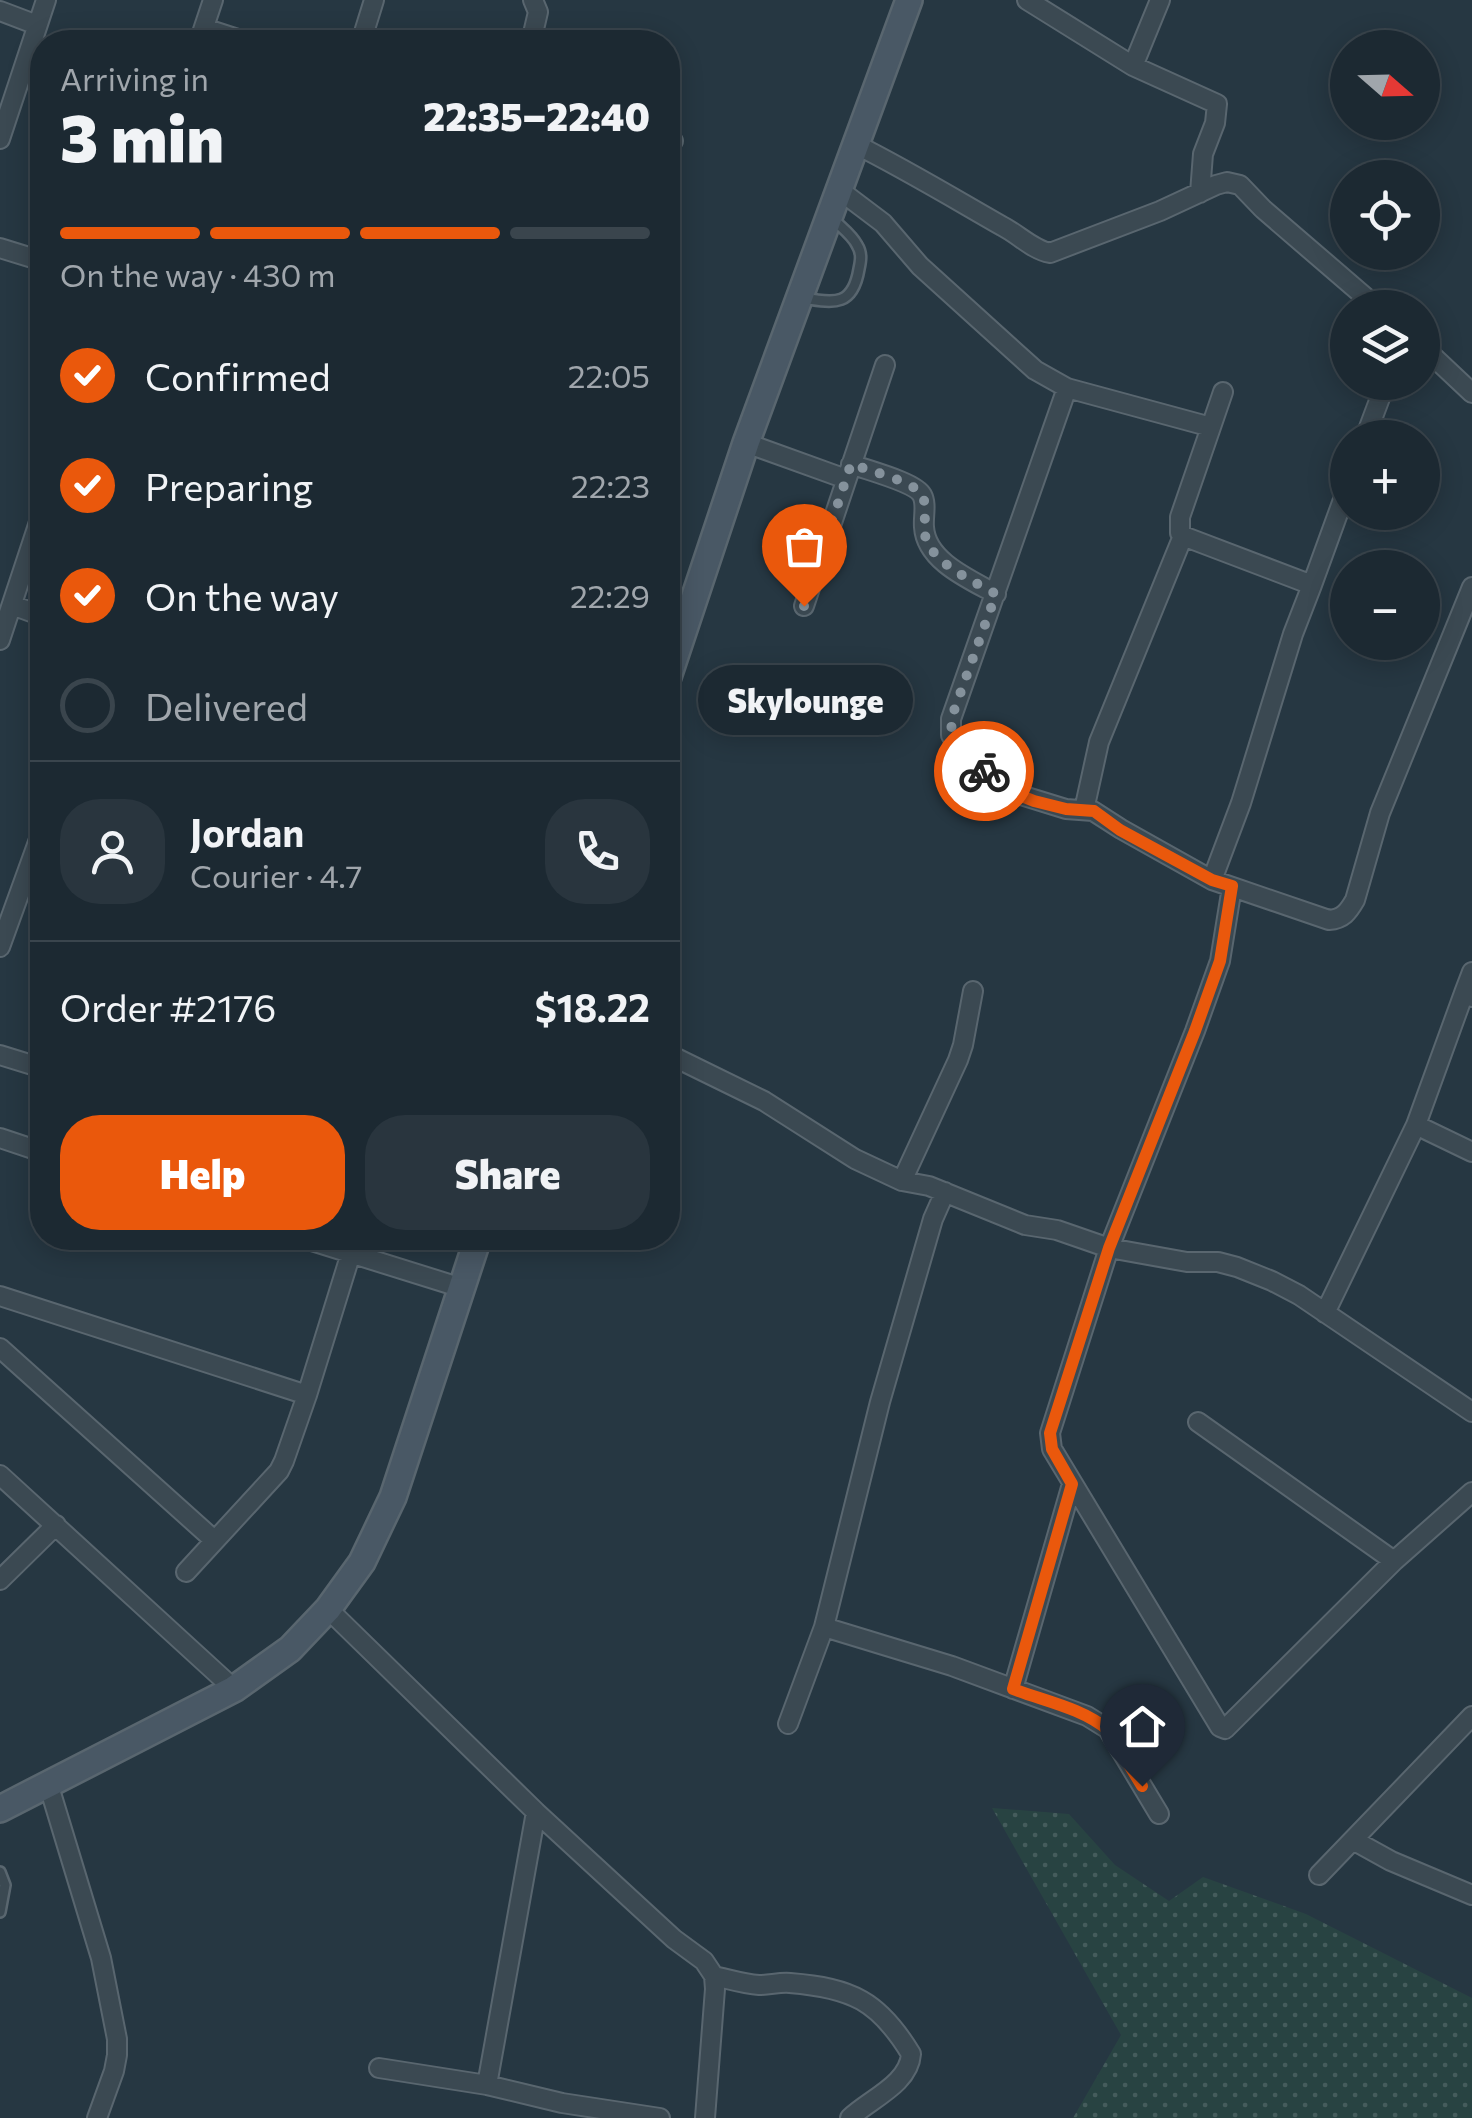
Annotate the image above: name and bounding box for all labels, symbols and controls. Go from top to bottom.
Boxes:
north arrow [1330,30,1440,140]
map controls [1330,30,1440,660]
text: Arriving in [60,58,209,98]
text: 22:35–22:40 [423,92,650,139]
text: 3 min [60,96,224,175]
button: locate [1330,160,1440,270]
text: On the way · 430 m [60,254,336,294]
button: layers [1330,290,1440,400]
icon: check [60,348,115,403]
text: Confirmed [145,352,331,399]
text: 22:05 [568,355,650,395]
button: + [1330,420,1440,530]
icon: check [60,458,115,513]
text: Preparing [145,462,313,509]
text: 22:23 [571,465,650,505]
pin [762,504,847,607]
icon: bag [777,519,832,574]
button: − [1330,550,1440,660]
icon: check [60,568,115,623]
text: On the way [145,572,339,619]
text: 22:29 [570,575,650,615]
callout: Skylounge [696,666,912,736]
text: Skylounge [727,680,884,720]
text: Delivered [145,682,308,729]
courier [934,721,1034,821]
icon: bike [957,744,1012,799]
button: person [60,799,165,904]
button: phone [545,799,650,904]
text: Jordan [190,808,304,855]
text: Courier · 4.7 [190,855,363,895]
text: Order #2176 [60,983,276,1030]
text: $18.22 [535,983,650,1030]
button: Help [60,1115,345,1230]
button: Share [365,1115,650,1230]
pin [1100,1684,1185,1787]
icon: home [1115,1699,1170,1754]

